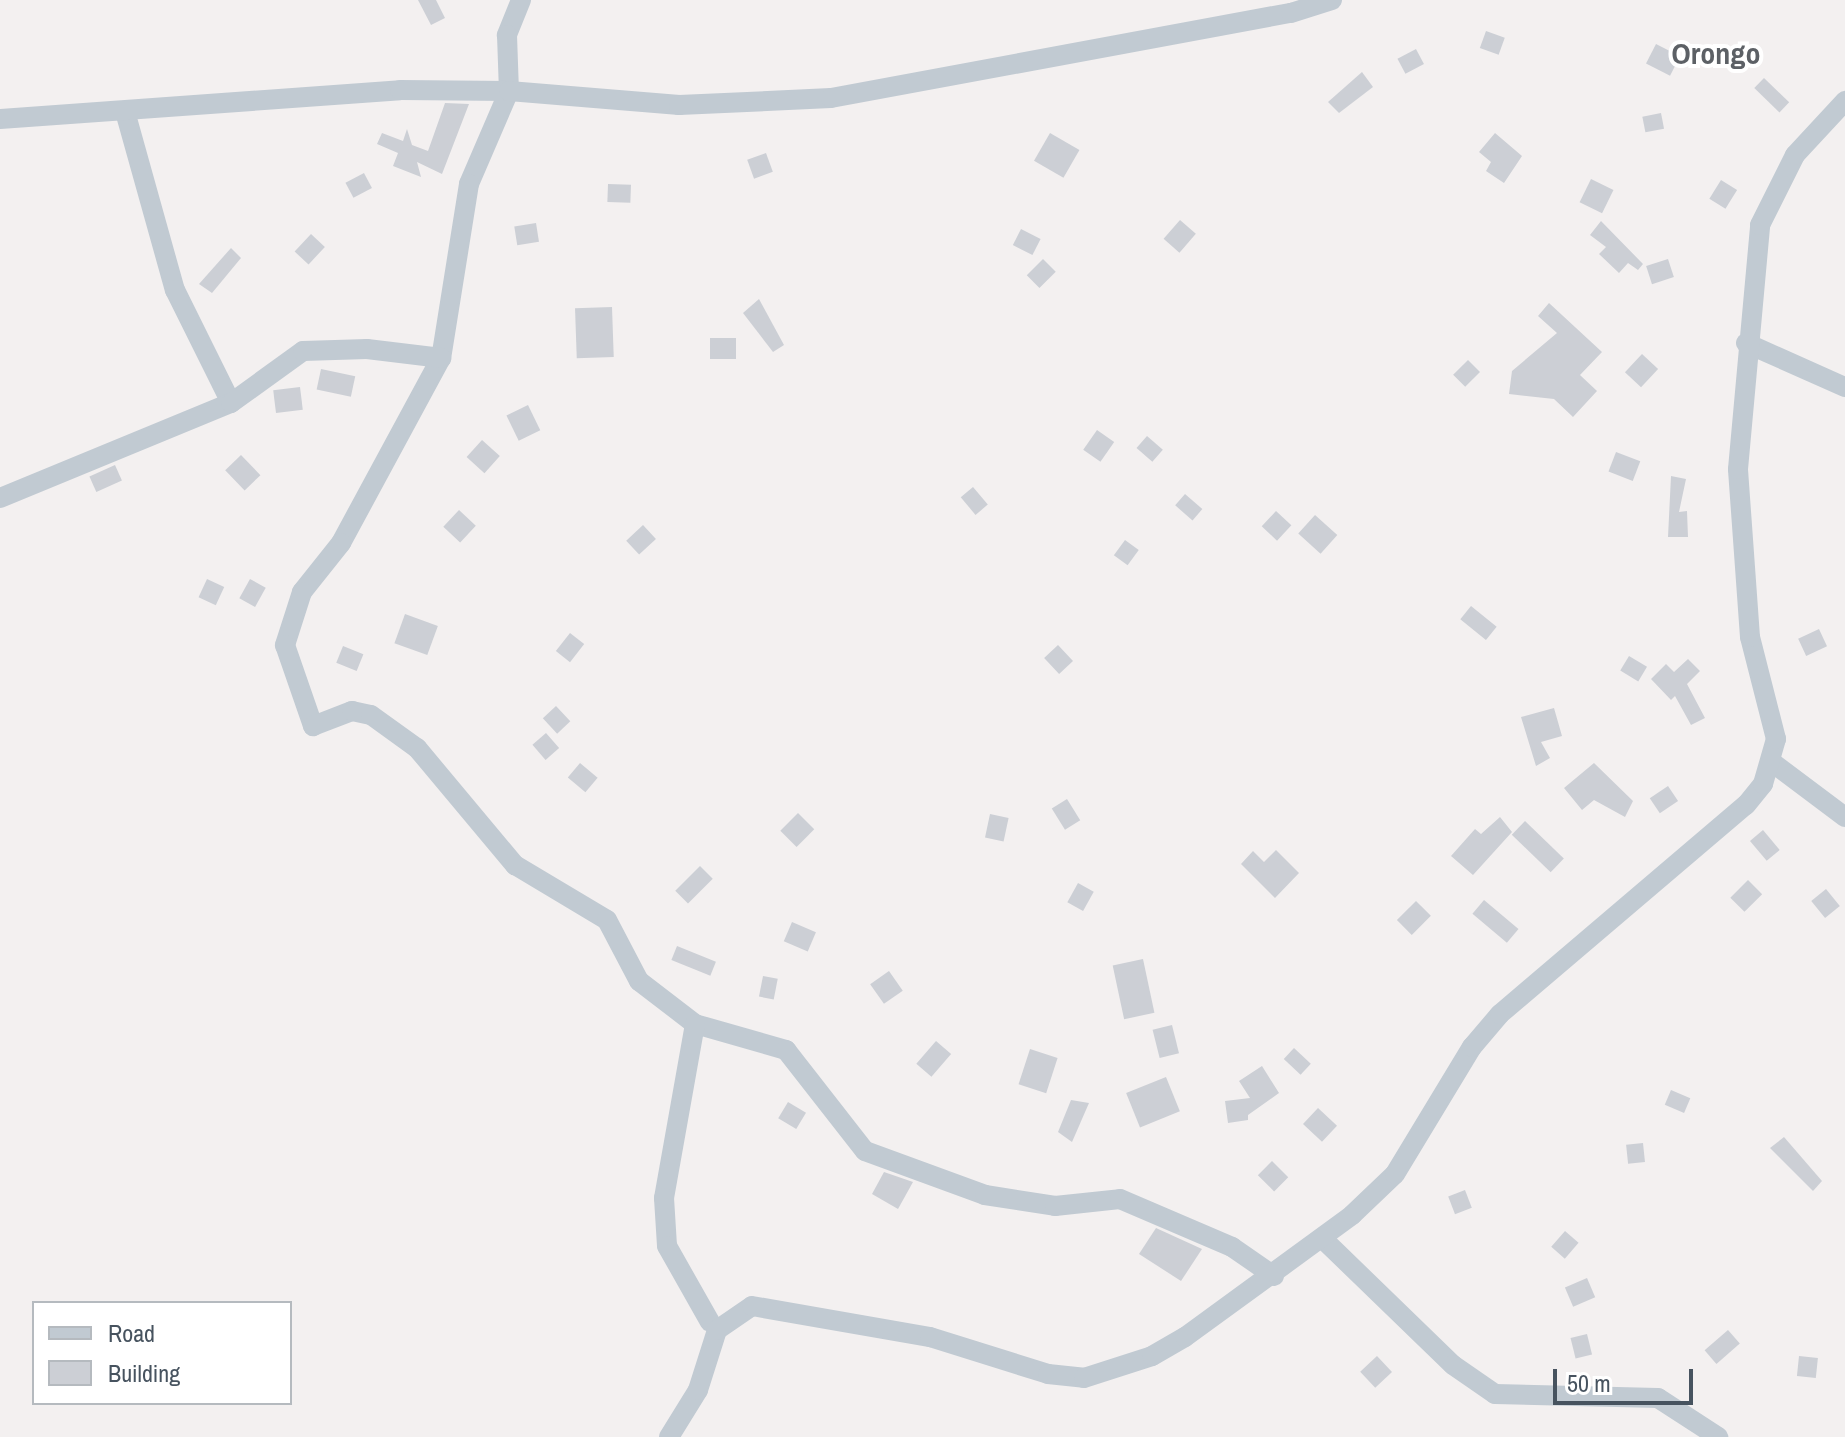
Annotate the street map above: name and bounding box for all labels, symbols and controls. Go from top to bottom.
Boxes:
district label: Orongo [1672,35,1760,71]
legend [32,1301,292,1405]
text: Road [108,1317,155,1349]
scale bar [1557,1353,1697,1403]
text: Building [108,1357,180,1389]
text: 50 m [1567,1367,1611,1399]

